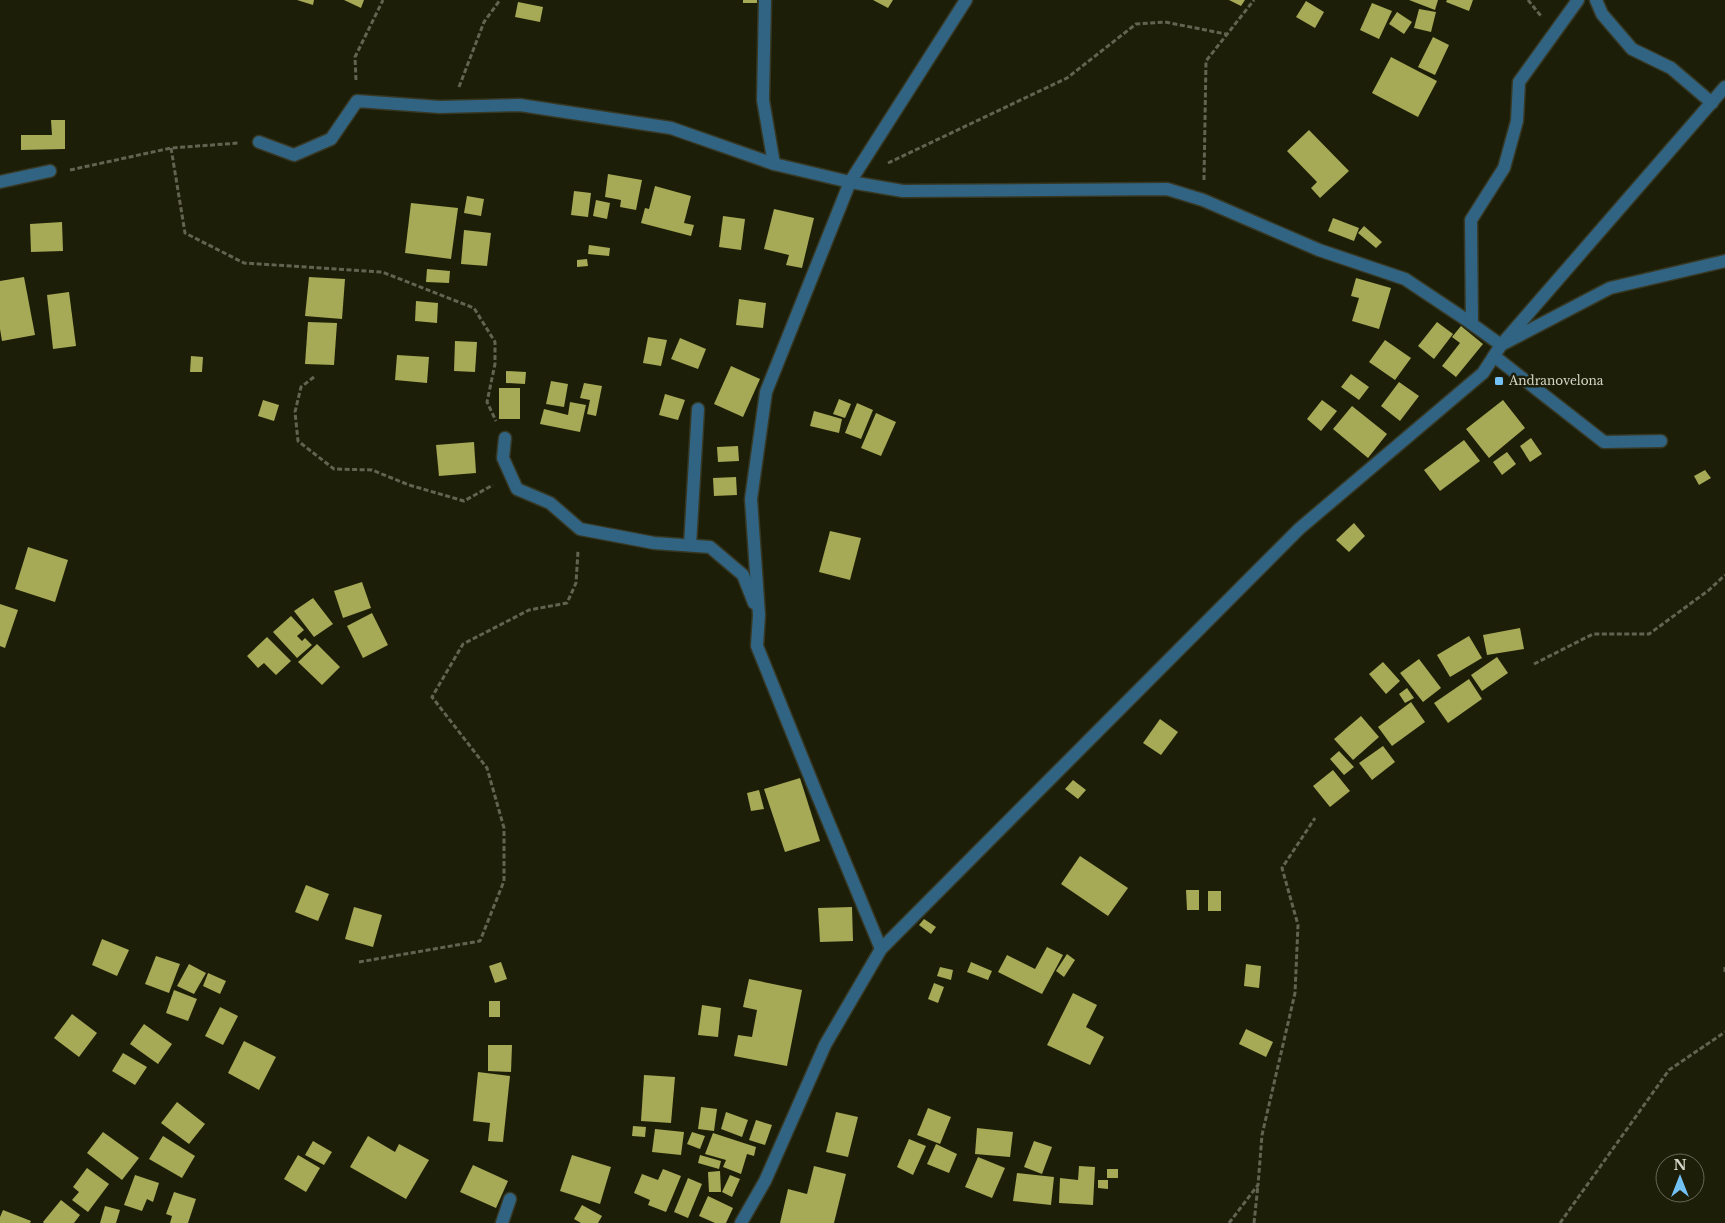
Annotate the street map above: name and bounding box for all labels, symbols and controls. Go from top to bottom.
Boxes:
place label: Andranovelona [1508,373,1604,388]
marker: Andranovelona [1493,375,1505,387]
north arrow [1655,1153,1705,1203]
text: N [1673,1156,1687,1174]

